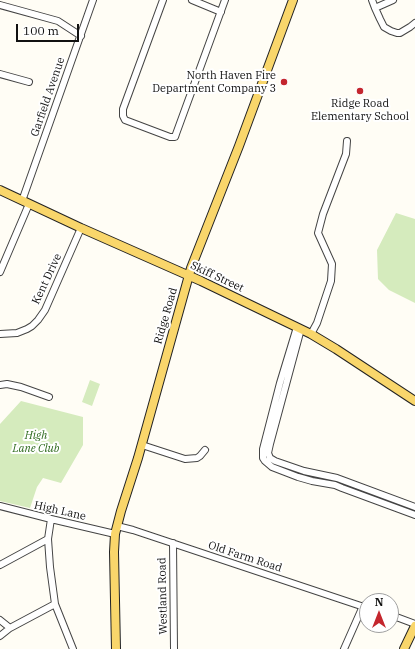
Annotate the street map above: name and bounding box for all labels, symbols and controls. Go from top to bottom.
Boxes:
scale bar [18,16,81,42]
text: 100 m [23,23,59,38]
street label: Garfield Avenue [28,56,68,138]
place label: North Haven Fire Department Company 3 [152,69,276,95]
marker: North Haven Fire Department Company 3 [279,77,289,87]
marker: Ridge Road Elementary School [355,86,365,96]
place label: Ridge Road Elementary School [311,97,409,123]
street label: Kent Drive [29,251,65,307]
street label: Skiff Street [188,259,246,295]
street label: Ridge Road [152,286,180,346]
park label: High Lane Club [13,429,59,455]
street label: High Lane [33,499,87,523]
street label: Old Farm Road [206,539,284,575]
street label: Westland Road [156,557,170,635]
north arrow [359,593,399,633]
text: N [375,595,383,609]

